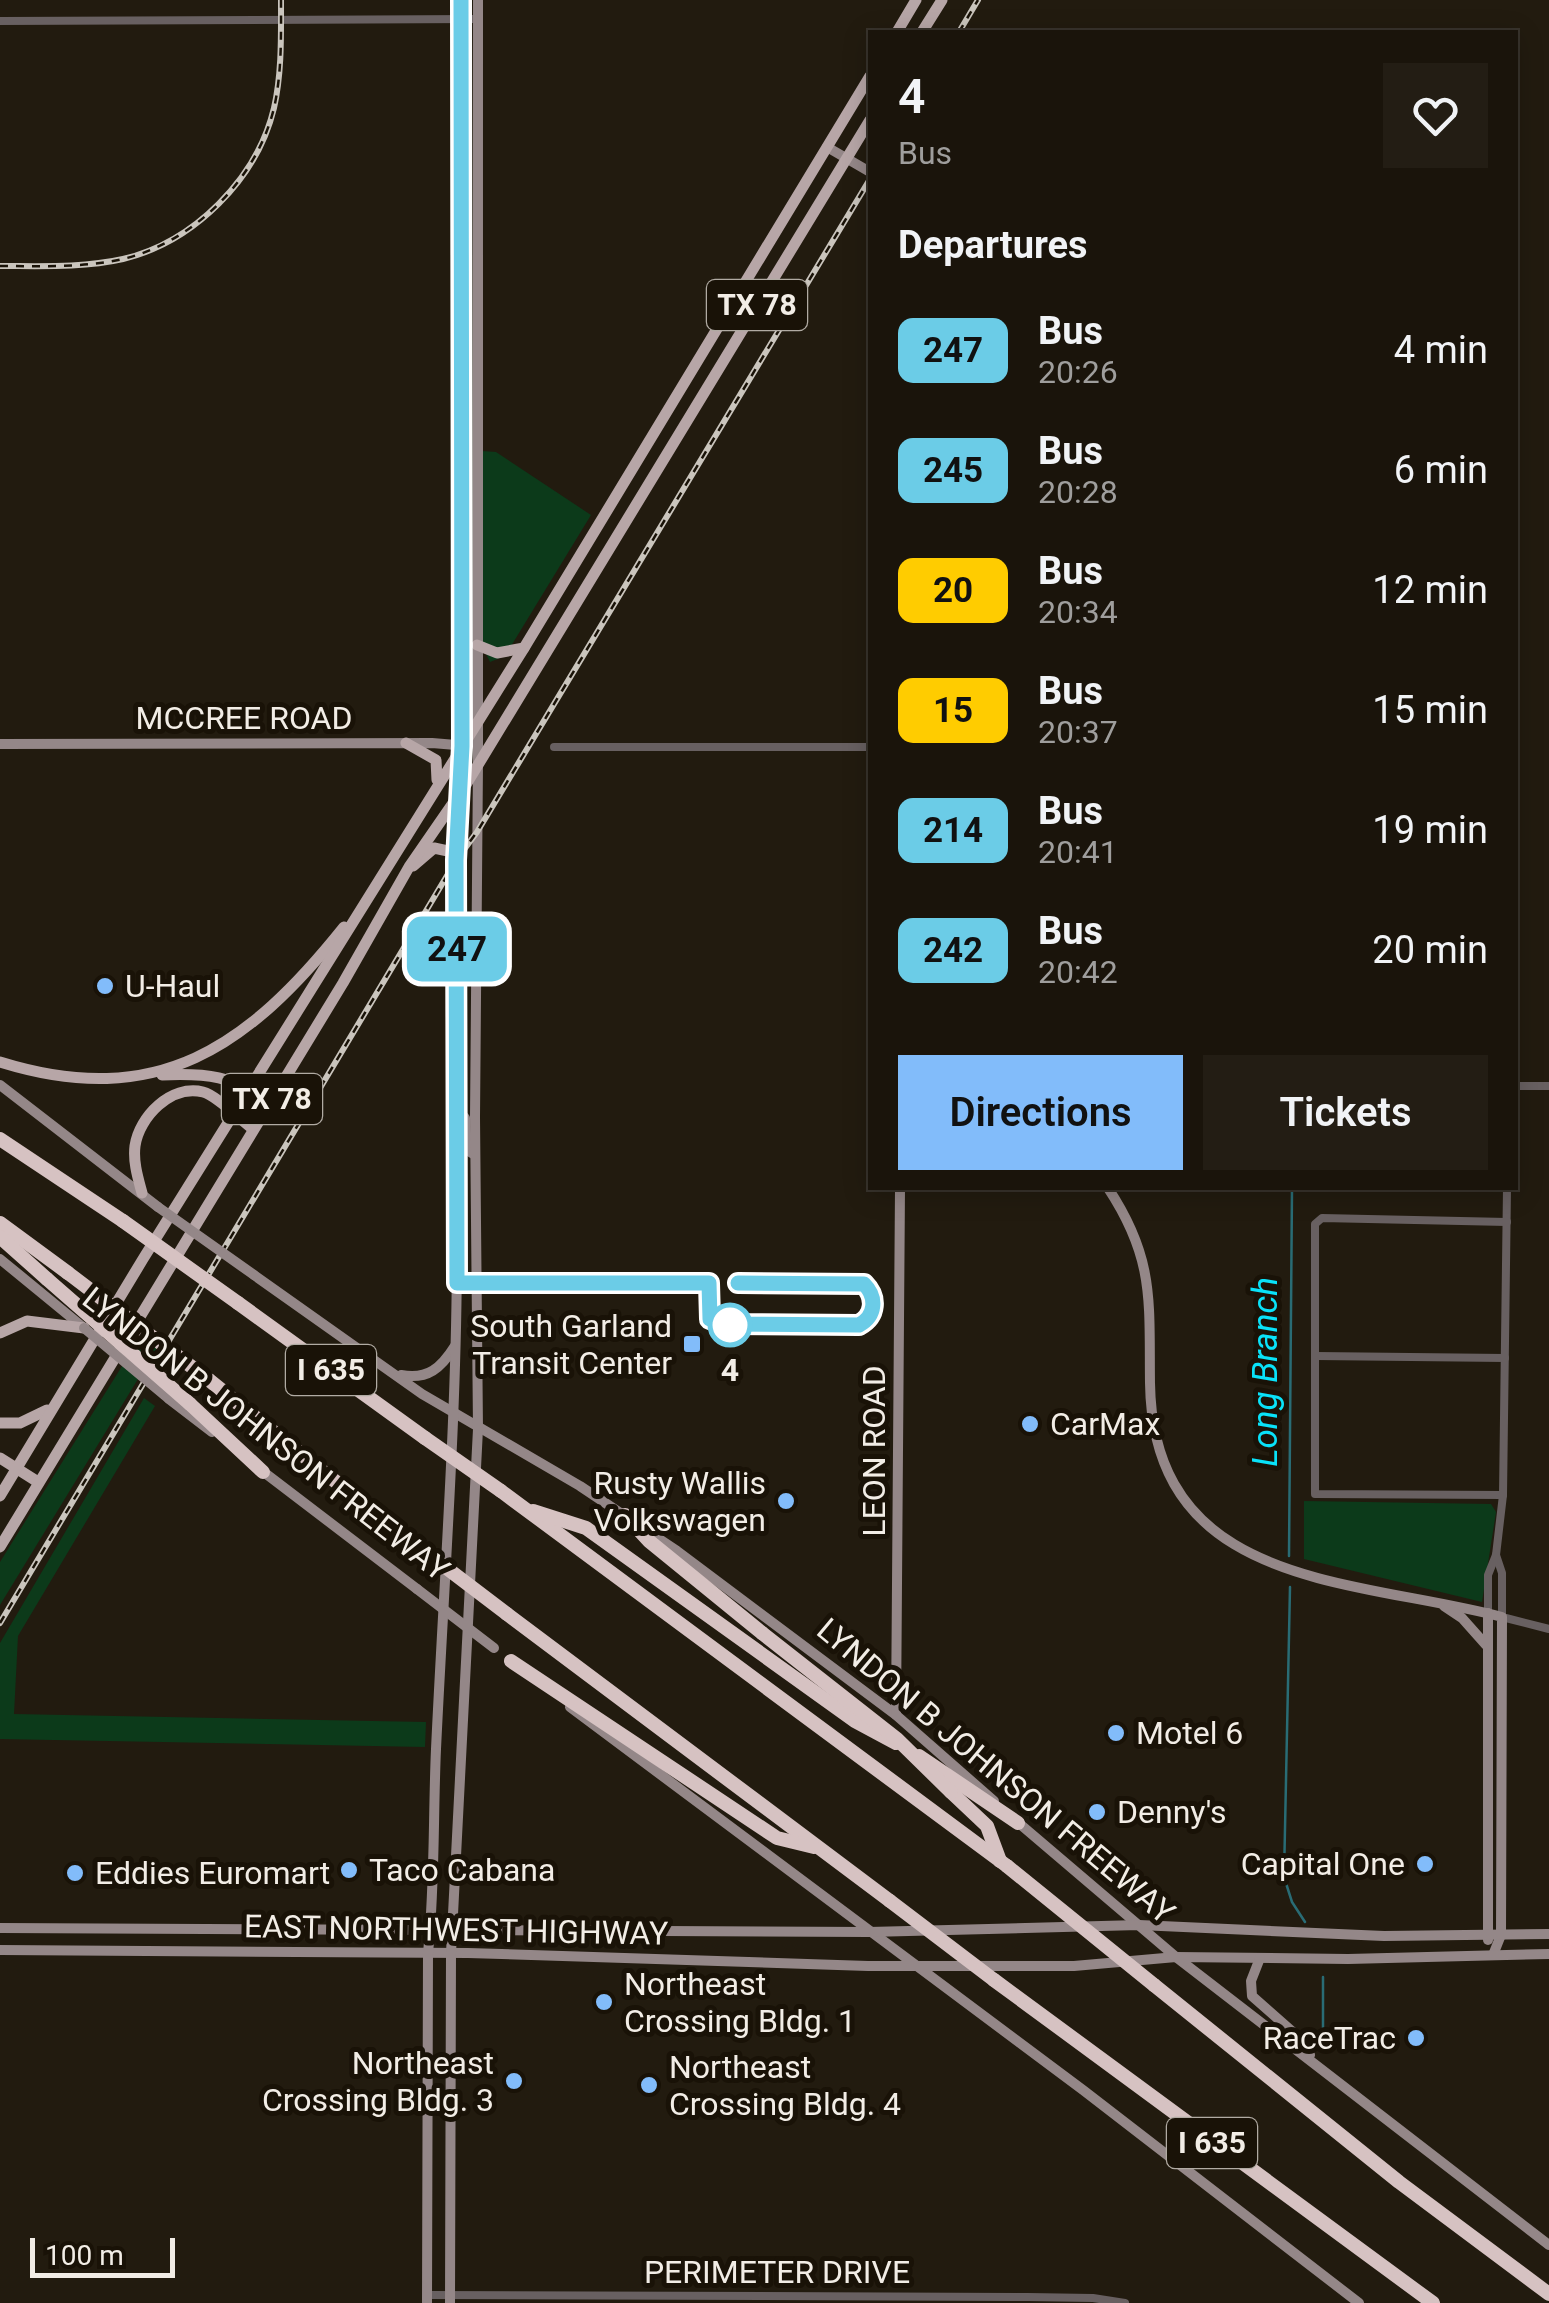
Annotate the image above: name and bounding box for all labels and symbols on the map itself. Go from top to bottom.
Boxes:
road number: TX 78 [707,280,807,330]
street label: MCCREE ROAD [136,699,352,737]
line badge: 247 [400,916,514,982]
place label: U-Haul [125,967,220,1005]
marker: U-Haul [94,975,116,997]
road number: TX 78 [222,1074,322,1124]
water label: Long Branch [1245,1277,1286,1467]
street label: LYNDON B JOHNSON FREEWAY [75,1279,457,1589]
marker: 4 [709,1304,751,1346]
place label: South Garland Transit Center [470,1307,672,1382]
marker: South Garland Transit Center [681,1333,703,1355]
road number: I 635 [286,1345,376,1395]
place label: 4 [721,1351,739,1389]
street label: LEON ROAD [855,1365,893,1537]
place label: CarMax [1050,1405,1160,1443]
marker: CarMax [1019,1413,1041,1435]
place label: Rusty Wallis Volkswagen [593,1464,766,1539]
marker: Rusty Wallis Volkswagen [775,1490,797,1512]
street label: LYNDON B JOHNSON FREEWAY [810,1610,1182,1932]
place label: Motel 6 [1136,1714,1243,1752]
marker: Motel 6 [1105,1722,1127,1744]
place label: Denny's [1117,1793,1227,1831]
marker: Denny's [1086,1801,1108,1823]
place label: Capital One [1241,1845,1405,1883]
place label: Taco Cabana [369,1851,555,1889]
marker: Capital One [1414,1853,1436,1875]
place label: Eddies Euromart [95,1854,330,1892]
marker: Taco Cabana [338,1859,360,1881]
marker: Eddies Euromart [64,1862,86,1884]
street label: EAST NORTHWEST HIGHWAY [244,1907,668,1953]
place label: Northeast Crossing Bldg. 1 [624,1965,856,2040]
marker: Northeast Crossing Bldg. 1 [593,1991,615,2013]
place label: RaceTrac [1263,2019,1396,2057]
marker: RaceTrac [1405,2027,1427,2049]
place label: Northeast Crossing Bldg. 3 [262,2044,494,2119]
place label: Northeast Crossing Bldg. 4 [669,2048,901,2123]
marker: Northeast Crossing Bldg. 3 [503,2070,525,2092]
marker: Northeast Crossing Bldg. 4 [638,2074,660,2096]
road number: I 635 [1167,2118,1257,2168]
scale bar [30,2233,175,2278]
street label: PERIMETER DRIVE [644,2253,910,2291]

